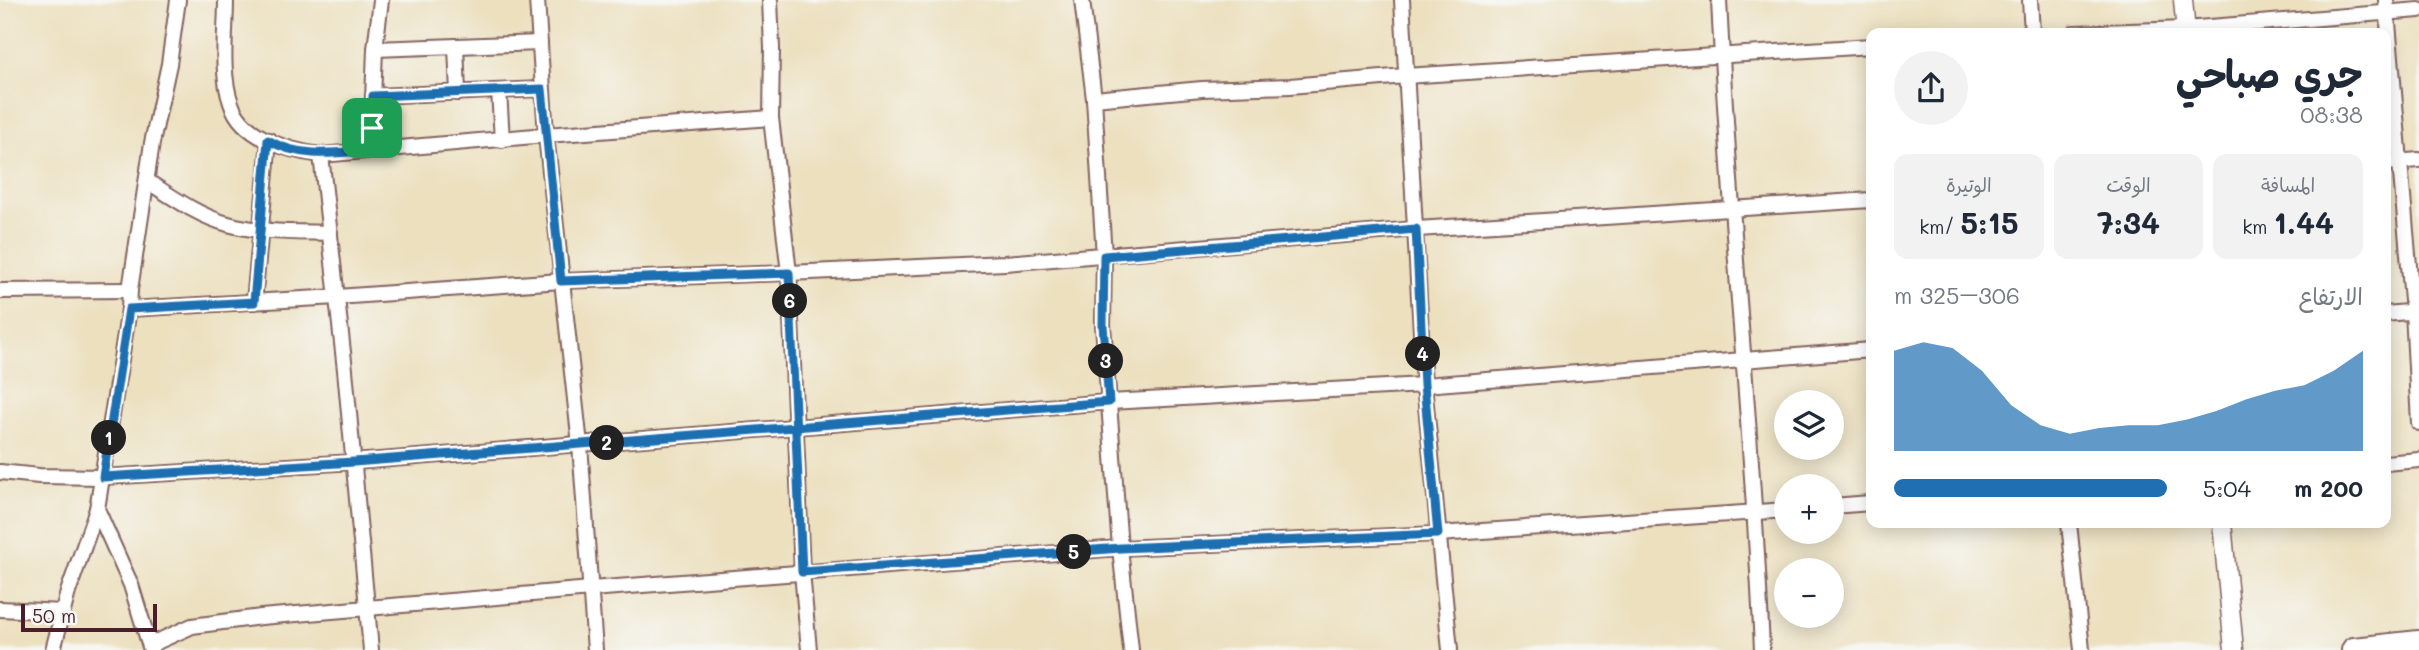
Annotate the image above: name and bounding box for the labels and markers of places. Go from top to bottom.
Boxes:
pin [342,98,402,158]
pin: 6 [772,284,808,318]
pin: 4 [1406,336,1440,372]
pin: 3 [1088,344,1124,378]
pin: 1 [92,420,126,456]
pin: 2 [590,426,624,460]
pin: 5 [1056,534,1092,570]

